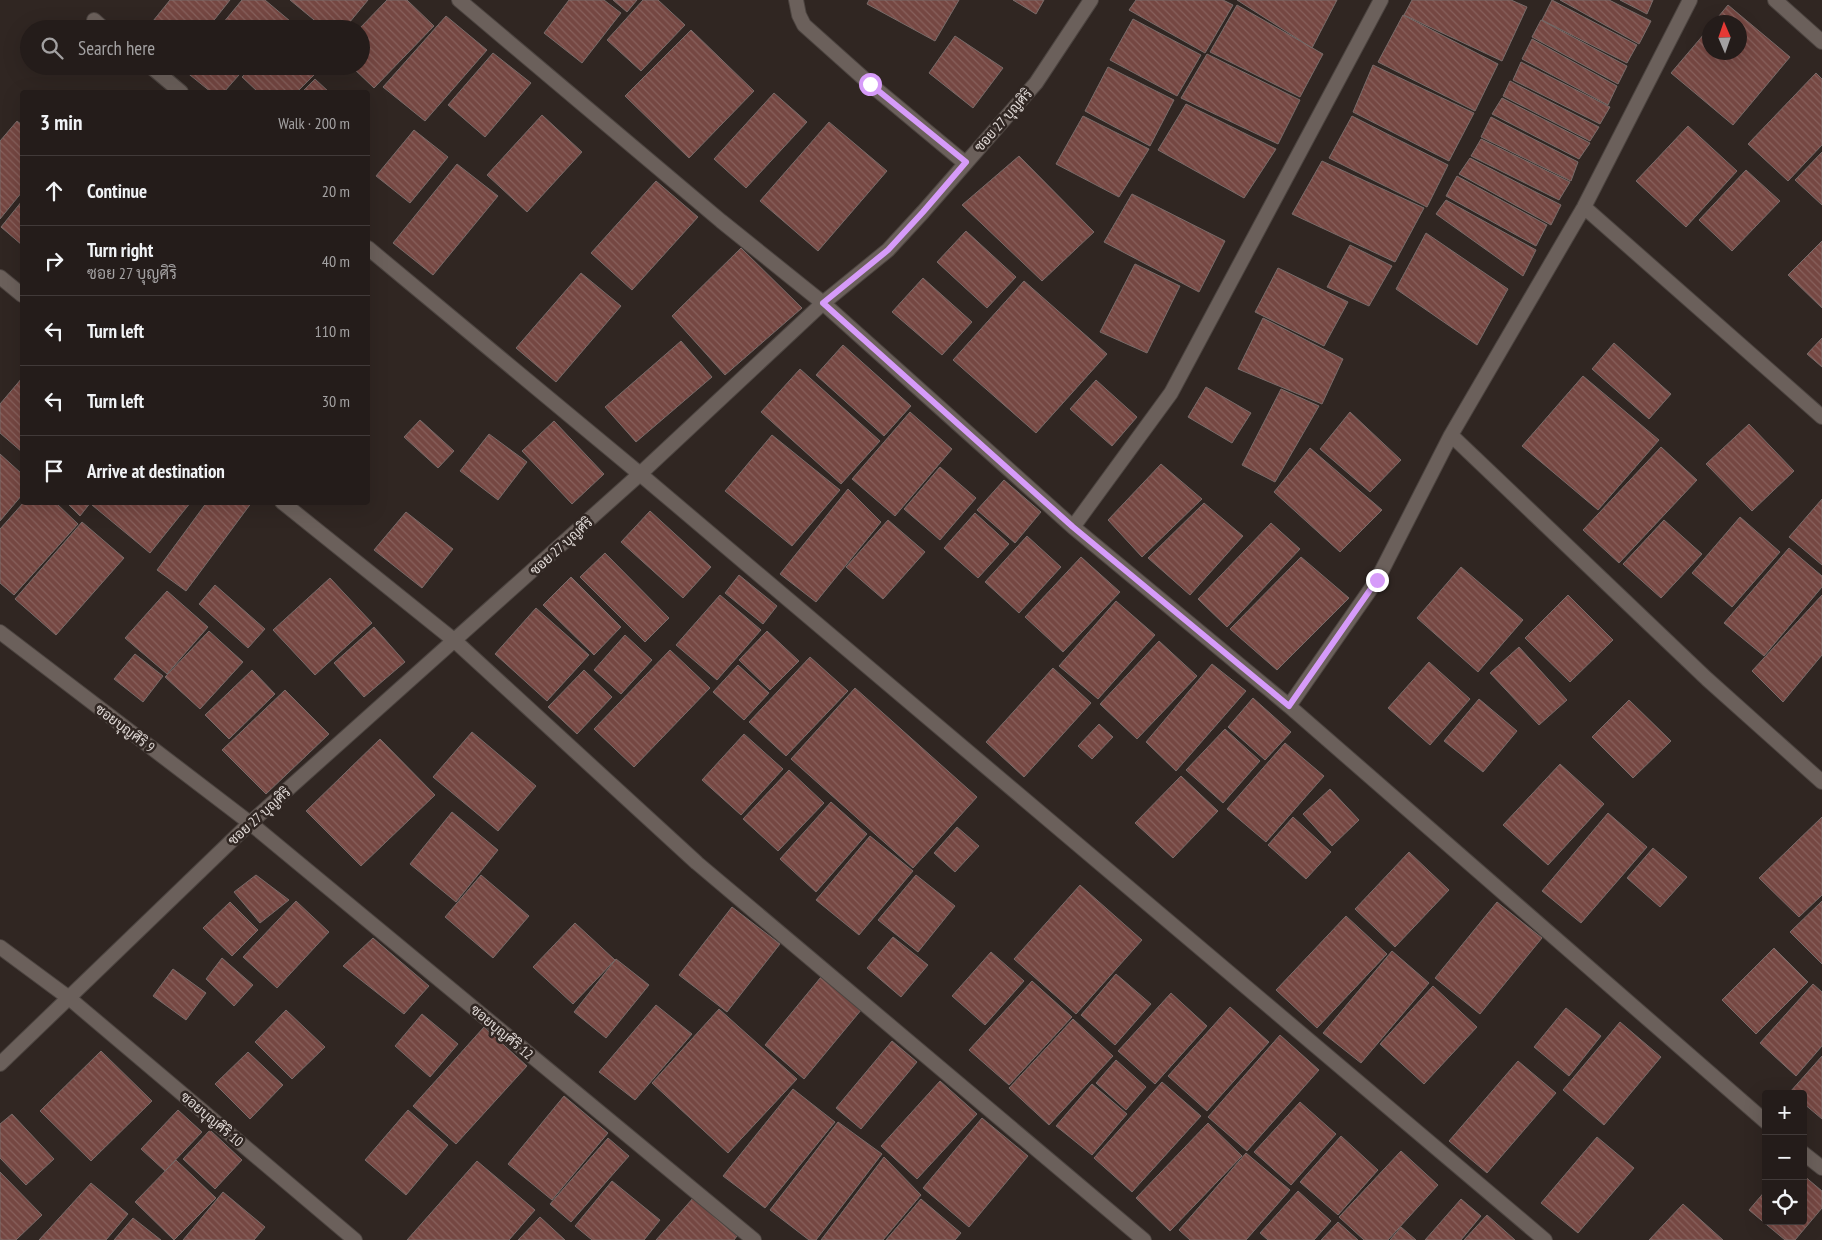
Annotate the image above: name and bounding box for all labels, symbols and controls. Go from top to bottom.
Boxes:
north arrow [1702,15,1747,60]
search box [20,20,370,75]
icon: search [38,34,66,62]
text: Search here [78,36,155,60]
route start [859,73,882,96]
street label: ซอย 27 บุญศิริ [970,85,1037,156]
text: 3 min [40,109,82,136]
text: Walk · 200 m [278,113,350,133]
icon: ahead [40,177,68,205]
text: Continue [87,179,147,203]
text: 20 m [322,181,350,201]
text: Turn right [87,238,153,262]
icon: right [40,247,68,275]
text: 40 m [322,251,350,271]
text: ซอย 27 บุญศิริ [87,263,177,283]
icon: left [40,317,68,345]
text: Turn left [87,319,144,343]
text: 110 m [315,321,350,341]
icon: left [40,387,68,415]
text: Turn left [87,389,144,413]
text: 30 m [322,391,350,411]
icon: arrive [40,457,68,485]
text: Arrive at destination [87,459,225,483]
street label: ซอย 27 บุญศิริ [526,513,597,580]
route end [1366,569,1389,592]
street label: ซอยบุญศิริ 9 [91,700,158,757]
street label: ซอย 27 บุญศิริ [224,783,295,850]
street label: ซอยบุญศิริ 12 [466,1001,537,1064]
street label: ซอยบุญศิริ 10 [176,1088,247,1151]
map controls [1762,1090,1807,1225]
button: + [1762,1090,1807,1135]
button: − [1762,1135,1807,1180]
button: locate [1762,1180,1807,1225]

